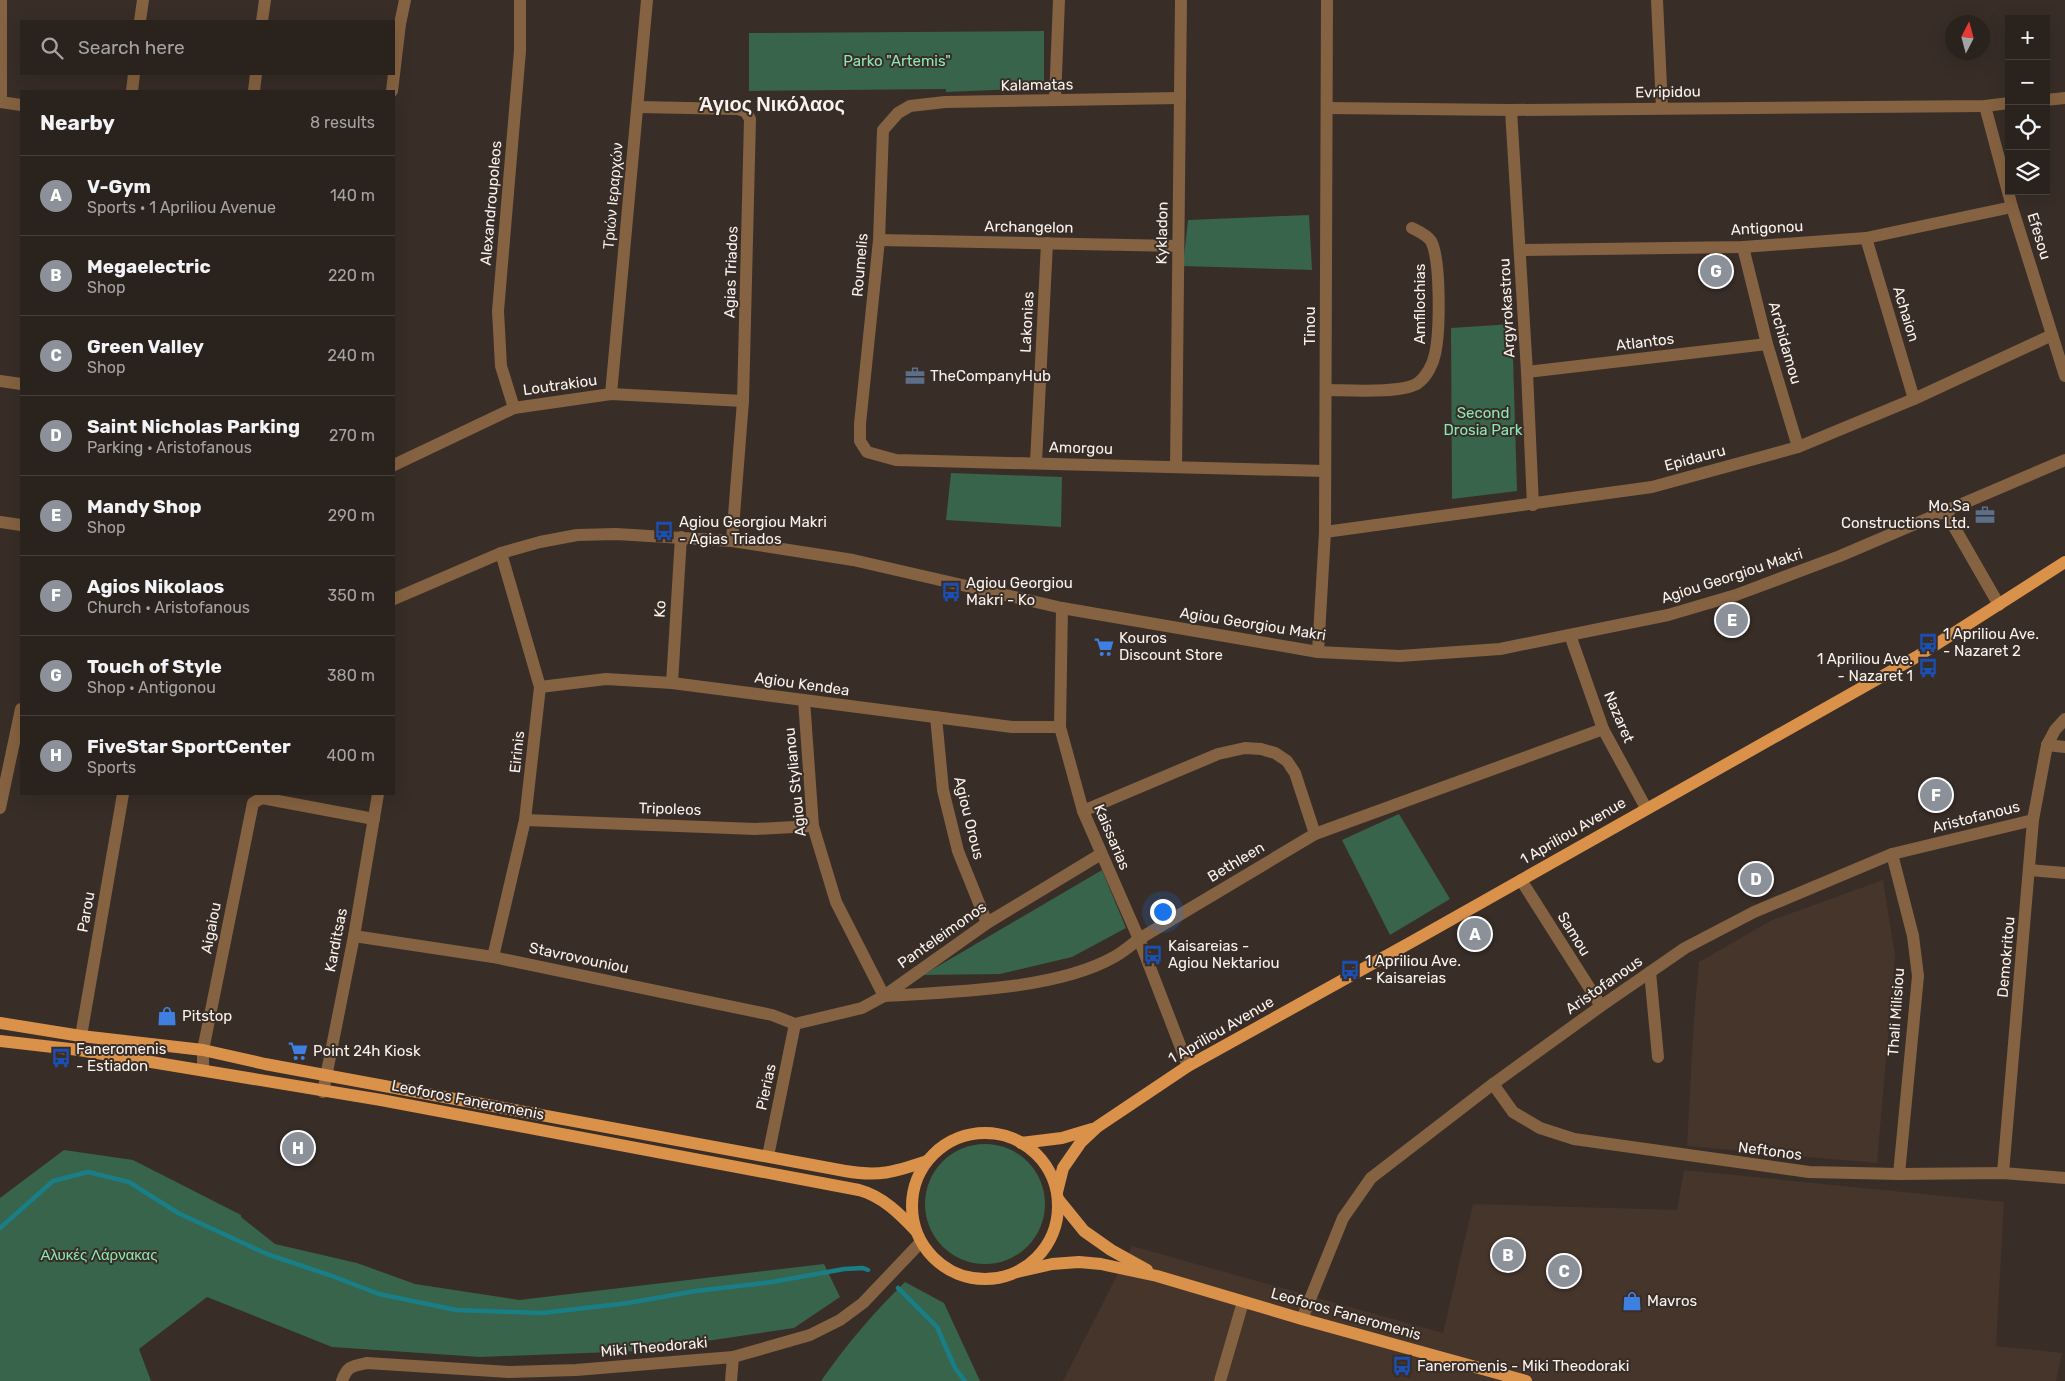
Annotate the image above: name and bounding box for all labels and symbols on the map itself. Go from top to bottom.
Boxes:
north arrow [1945,15,1990,60]
park label: Parko "Artemis" [843,52,951,70]
street label: Kalamatas [1001,75,1074,95]
street label: Evripidou [1635,82,1701,102]
district label: Άγιος Νικόλαος [699,92,845,116]
street label: Alexandroupoleos [477,139,505,266]
street label: Τριών Ιεραρχών [599,142,627,250]
street label: Kykladon [1152,201,1172,265]
street label: Efesou [2023,210,2055,262]
street label: Archangelon [984,217,1074,237]
street label: Antigonou [1730,217,1804,239]
street label: Agias Triados [720,225,742,318]
street label: Roumelis [848,232,872,298]
pin: G [1700,252,1732,290]
street label: Argyrokastrou [1495,258,1519,358]
street label: Amfilochias [1411,263,1429,344]
street label: Achaion [1889,284,1923,344]
street label: Lakonias [1016,291,1038,353]
street label: Archidamou [1765,300,1805,386]
street label: Tinou [1301,306,1319,346]
street label: Atlantos [1615,329,1675,355]
office icon: TheCompanyHub [904,365,926,387]
place label: TheCompanyHub [930,367,1051,385]
street label: Loutrakiou [522,371,598,399]
park label: Second Drosia Park [1444,404,1523,439]
street label: Amorgou [1049,438,1113,458]
street label: Epidauru [1662,441,1728,475]
place label: Mo.Sa Constructions Ltd. [1841,497,1970,532]
office icon: Mo.Sa Constructions Ltd. [1974,504,1996,526]
place label: Agiou Georgiou Makri - Agias Triados [679,513,827,548]
bus stop icon: Agiou Georgiou Makri - Agias Triados [653,520,675,542]
street label: Agiou Georgiou Makri [1659,545,1805,607]
place label: Agiou Georgiou Makri - Ko [966,574,1073,609]
bus stop icon: Agiou Georgiou Makri - Ko [940,581,962,603]
street label: Ko [650,600,670,618]
pin: E [1716,601,1748,639]
street label: Agiou Georgiou Makri [1179,604,1327,644]
place label: 1 Apriliou Ave. - Nazaret 2 [1943,625,2039,660]
place label: Kouros Discount Store [1119,629,1223,664]
bus stop icon: 1 Apriliou Ave. - Nazaret 2 [1917,632,1939,654]
supermarket icon: Kouros Discount Store [1093,636,1115,658]
place label: 1 Apriliou Ave. - Nazaret 1 [1817,650,1913,685]
bus stop icon: 1 Apriliou Ave. - Nazaret 1 [1917,657,1939,679]
street label: Agiou Kendea [753,668,851,700]
street label: Nazaret [1600,688,1638,746]
street label: Agiou Stylianou [780,727,810,837]
street label: Eirinis [506,730,528,774]
street label: Agiou Orous [950,775,988,862]
pin: F [1920,776,1952,814]
street label: 1 Apriliou Avenue [1517,794,1629,868]
street label: Aristofanous [1930,797,2022,837]
street label: Tripoleos [638,799,702,819]
street label: Kaissarias [1090,801,1134,873]
street label: Bethleen [1204,838,1268,886]
pin: D [1740,860,1772,898]
street label: Parou [74,890,98,934]
street label: Panteleimonos [894,898,990,972]
your location [1150,899,1176,925]
street label: Aigaiou [197,901,225,955]
street label: Karditsas [321,906,351,973]
street label: Samou [1553,909,1595,959]
pin: A [1459,915,1491,953]
street label: Demokritou [1993,916,2019,998]
place label: Kaisareias - Agiou Nektariou [1168,937,1280,972]
street label: Stavrovouniou [527,939,631,977]
bus stop icon: Kaisareias - Agiou Nektariou [1142,944,1164,966]
place label: 1 Apriliou Ave. - Kaisareias [1365,952,1461,987]
street label: Aristofanous [1562,952,1646,1018]
bus stop icon: 1 Apriliou Ave. - Kaisareias [1339,959,1361,981]
street label: Thali Milisiou [1884,967,1908,1057]
street label: 1 Apriliou Avenue [1165,993,1277,1067]
shop icon: Pitstop [156,1005,178,1027]
place label: Pitstop [182,1007,232,1025]
place label: Faneromenis - Estiadon [76,1040,167,1075]
supermarket icon: Point 24h Kiosk [287,1040,309,1062]
place label: Point 24h Kiosk [313,1042,421,1060]
bus stop icon: Faneromenis - Estiadon [50,1047,72,1069]
street label: Pierias [752,1062,780,1112]
street label: Leoforos Faneromenis [390,1076,546,1124]
pin: H [282,1129,314,1167]
street label: Neftonos [1737,1138,1803,1164]
pin: B [1492,1236,1524,1274]
park label: Αλυκές Λάρνακας [40,1246,158,1264]
pin: C [1548,1252,1580,1290]
street label: Leoforos Faneromenis [1269,1284,1423,1344]
shop icon: Mavros [1621,1290,1643,1312]
place label: Mavros [1647,1292,1698,1310]
street label: Miki Theodoraki [600,1333,708,1361]
bus stop icon: Faneromenis - Miki Theodoraki [1391,1355,1413,1377]
place label: Faneromenis - Miki Theodoraki [1417,1357,1629,1375]

